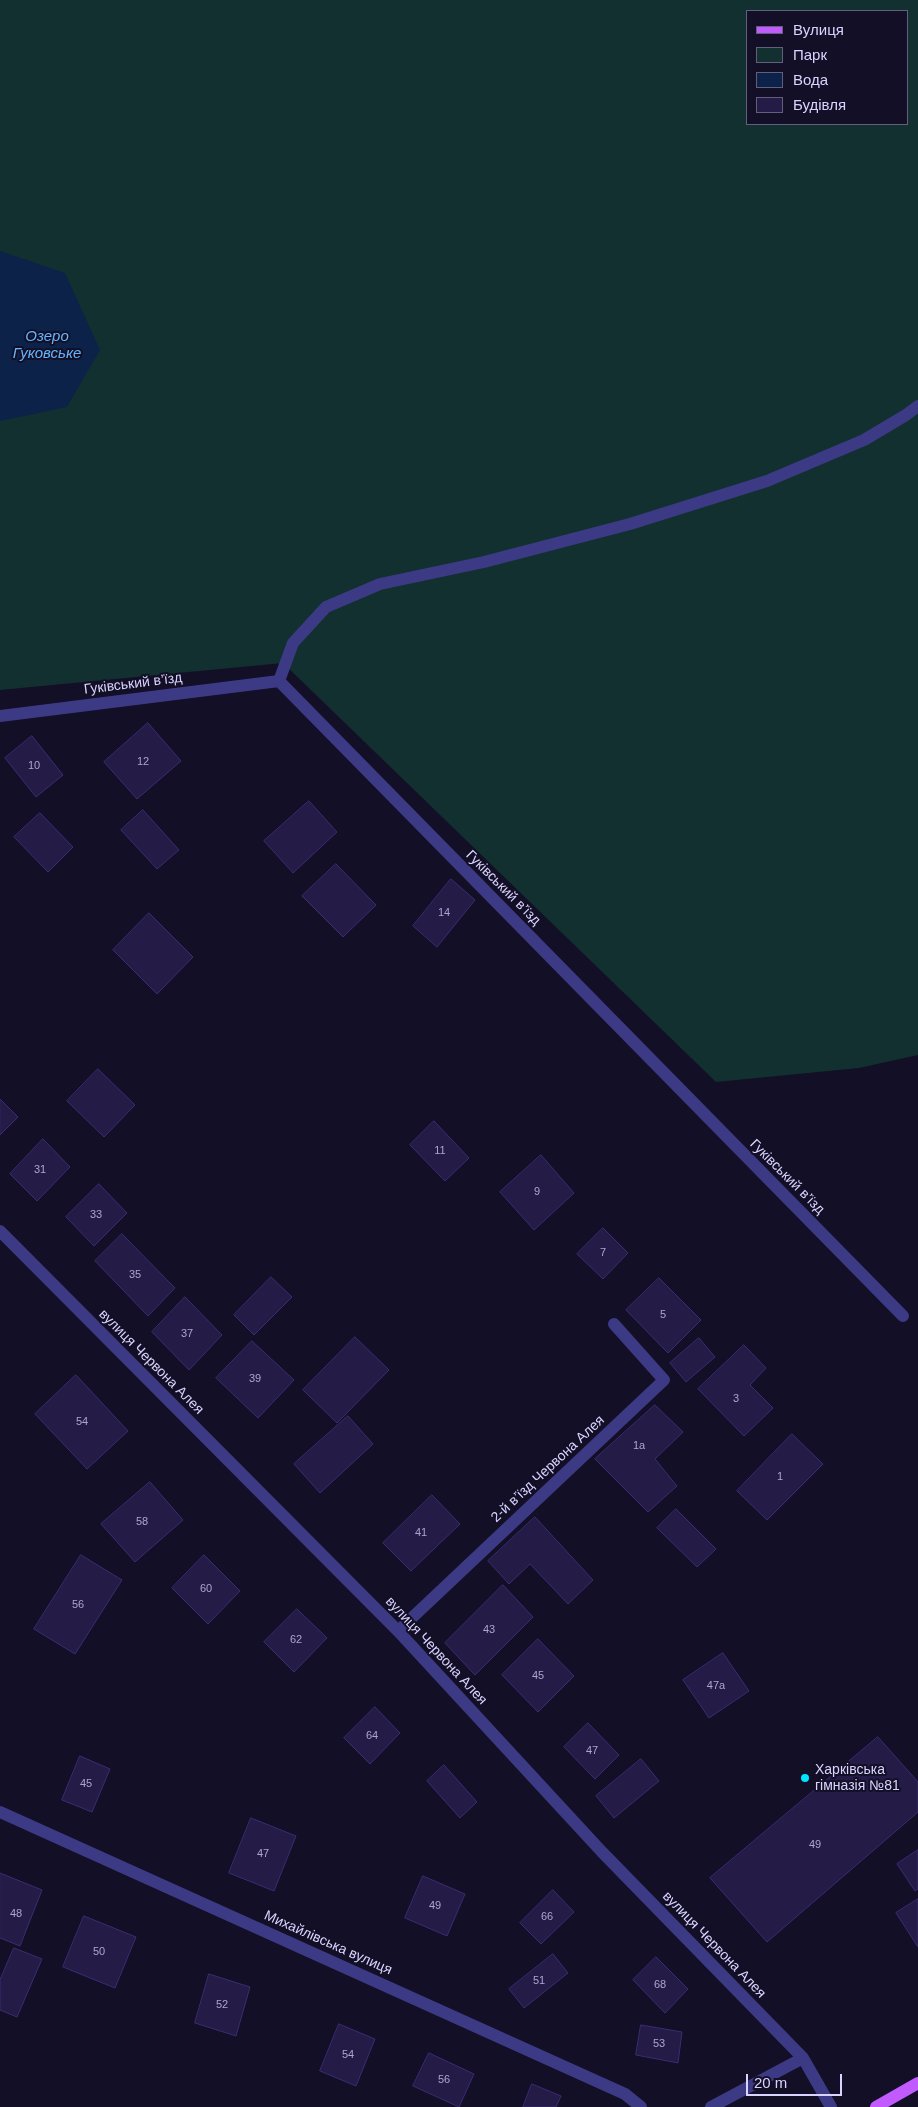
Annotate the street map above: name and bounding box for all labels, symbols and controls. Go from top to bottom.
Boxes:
legend [746,10,908,125]
text: Вулиця [793,21,844,38]
text: Парк [793,46,827,63]
text: Вода [793,71,828,88]
text: Будівля [793,96,846,113]
water label: Озеро Гуковське [13,328,81,363]
street label: Гуківський в’їзд [83,670,183,698]
house number: 12 [137,755,149,769]
house number: 10 [28,759,40,773]
street label: Гуківський в’їзд [462,847,544,929]
house number: 14 [438,906,450,920]
street label: Гуківський в’їзд [746,1136,828,1218]
house number: 11 [434,1144,446,1158]
house number: 31 [34,1163,46,1177]
house number: 9 [534,1185,540,1199]
house number: 33 [90,1208,102,1222]
house number: 7 [600,1246,606,1260]
house number: 35 [129,1268,141,1282]
street label: вулиця Червона Алея [95,1306,207,1418]
house number: 5 [660,1308,666,1322]
house number: 37 [181,1327,193,1341]
house number: 39 [249,1372,261,1386]
house number: 3 [733,1392,739,1406]
street label: 2-й в’їзд Червона Алея [488,1412,608,1526]
house number: 54 [76,1415,88,1429]
house number: 1а [633,1439,645,1453]
house number: 1 [777,1470,783,1484]
house number: 58 [136,1515,148,1529]
house number: 41 [415,1526,427,1540]
house number: 60 [200,1582,212,1596]
street label: вулиця Червона Алея [382,1594,490,1708]
house number: 56 [72,1598,84,1612]
house number: 43 [483,1623,495,1637]
house number: 62 [290,1633,302,1647]
house number: 45 [532,1669,544,1683]
house number: 47а [707,1679,725,1693]
house number: 64 [366,1729,378,1743]
house number: 47 [586,1744,598,1758]
place label: Харківська гімназія №81 [815,1762,900,1794]
marker: Харківська гімназія №81 [799,1772,811,1784]
house number: 45 [80,1777,92,1791]
house number: 49 [809,1838,821,1852]
house number: 47 [257,1847,269,1861]
street label: вулиця Червона Алея [659,1888,769,2002]
house number: 49 [429,1899,441,1913]
house number: 48 [10,1907,22,1921]
street label: Михайлівська вулиця [261,1907,395,1979]
house number: 66 [541,1910,553,1924]
house number: 50 [93,1945,105,1959]
house number: 51 [533,1974,545,1988]
house number: 68 [654,1978,666,1992]
house number: 52 [216,1998,228,2012]
house number: 53 [653,2037,665,2051]
house number: 54 [342,2048,354,2062]
scale bar [748,2064,844,2096]
house number: 56 [438,2073,450,2087]
text: 20 m [754,2074,787,2091]

